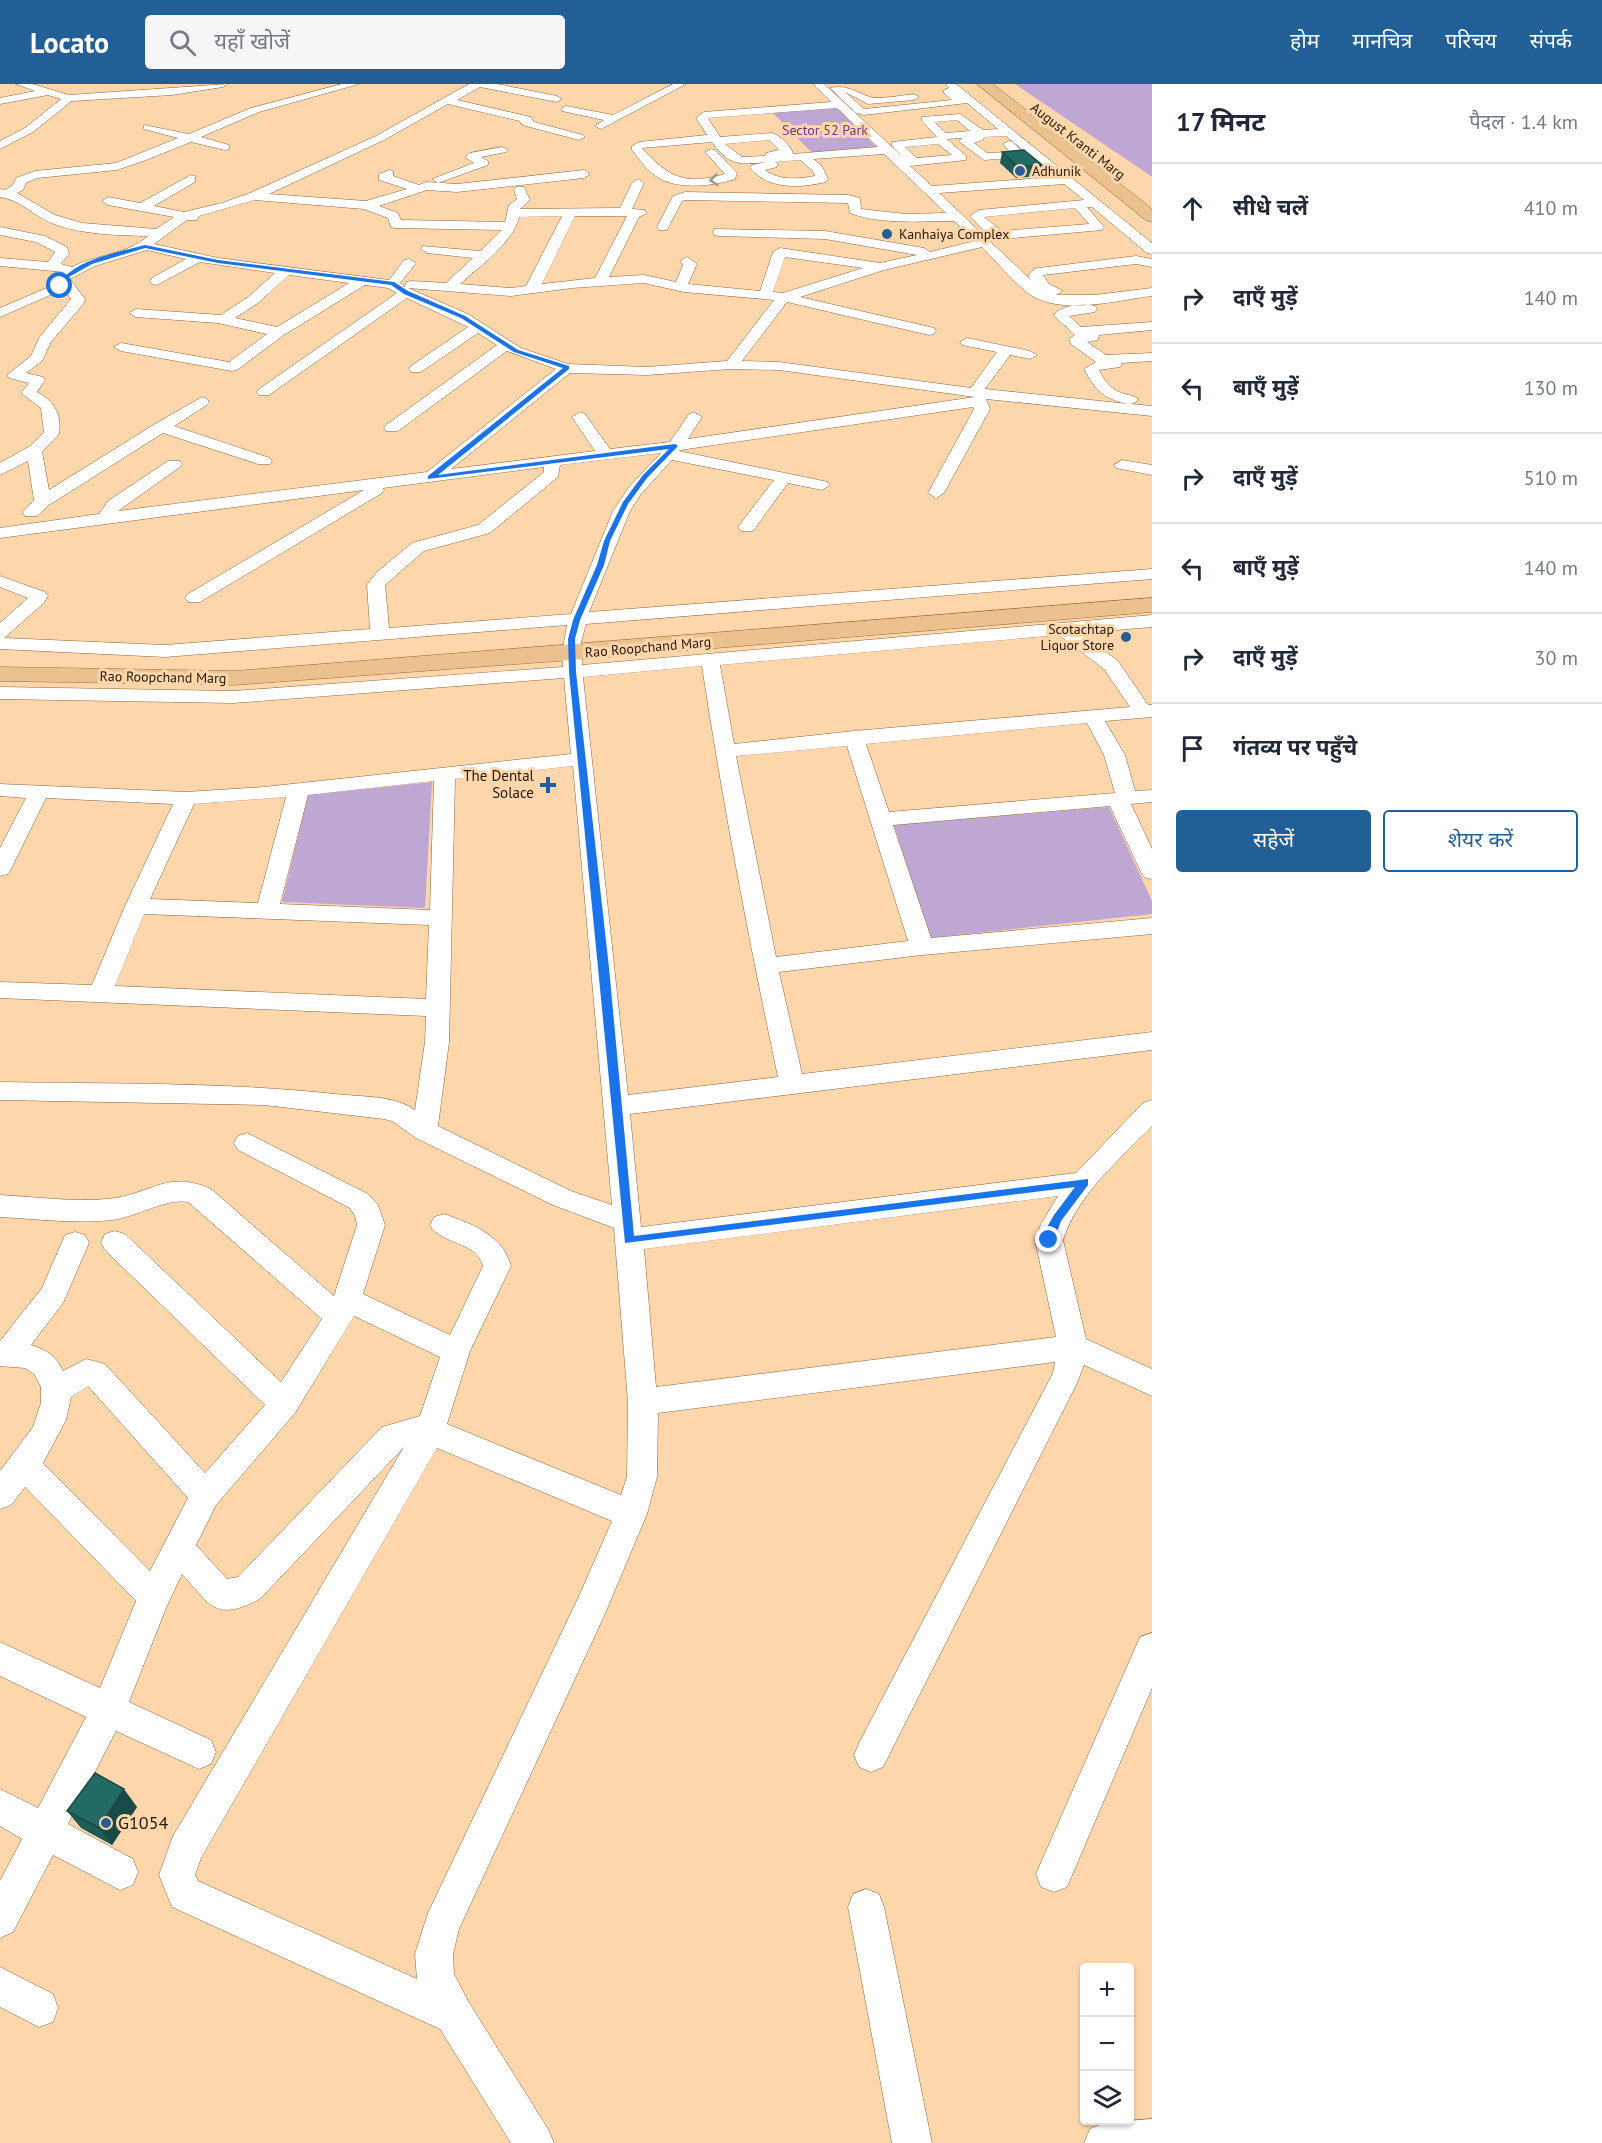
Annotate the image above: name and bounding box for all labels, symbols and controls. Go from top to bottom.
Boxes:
search box [145,15,565,69]
text: Locato [30,24,109,61]
icon: search [166,26,199,59]
text: यहाँ खोजें [214,27,290,55]
text: होम [1290,27,1319,54]
text: मानचित्र [1352,27,1412,54]
text: परिचय [1445,27,1497,54]
text: संपर्क [1530,27,1572,54]
street label: August Kranti Marg [1027,98,1129,184]
text: 17 मिनट [1176,105,1265,138]
text: पैदल · 1.4 km [1469,109,1578,135]
park label: Sector 52 Park [782,121,868,139]
place label: Adhunik [1032,162,1081,180]
marker: Adhunik [1013,164,1027,178]
one-way arrow [709,173,719,186]
icon: ahead [1176,192,1209,225]
text: सीधे चलें [1233,193,1308,221]
text: 410 m [1524,195,1578,221]
place label: Kanhaiya Complex [899,225,1009,243]
marker: Kanhaiya Complex [880,227,894,241]
route start [46,272,72,298]
icon: right [1176,282,1209,315]
text: दाएँ मुड़ें [1233,283,1298,311]
text: 140 m [1524,285,1578,311]
icon: left [1176,372,1209,405]
text: बाएँ मुड़ें [1233,373,1299,401]
text: 130 m [1524,375,1578,401]
icon: right [1176,462,1209,495]
text: दाएँ मुड़ें [1233,463,1298,491]
text: 510 m [1524,465,1578,491]
icon: left [1176,552,1209,585]
text: बाएँ मुड़ें [1233,553,1299,581]
text: 140 m [1524,555,1578,581]
place label: Scotachtap Liquor Store [1041,620,1114,654]
marker: Scotachtap Liquor Store [1119,630,1133,644]
street label: Rao Roopchand Marg [584,633,712,661]
icon: right [1176,642,1209,675]
text: दाएँ मुड़ें [1233,643,1298,671]
text: 30 m [1535,645,1578,671]
street label: Rao Roopchand Marg [99,667,227,687]
icon: arrive [1176,732,1209,765]
text: गंतव्य पर पहुँचे [1233,733,1357,761]
place label: The Dental Solace [463,766,535,802]
marker: The Dental Solace [539,776,557,794]
button: सहेजें [1176,810,1371,872]
button: शेयर करें [1383,810,1578,872]
route end [1035,1226,1061,1252]
place label: G1054 [118,1811,168,1834]
marker: G1054 [99,1816,113,1830]
map controls [1080,1963,1134,2125]
button: + [1080,1963,1134,2017]
button: − [1080,2017,1134,2071]
button: layers [1080,2071,1134,2125]

